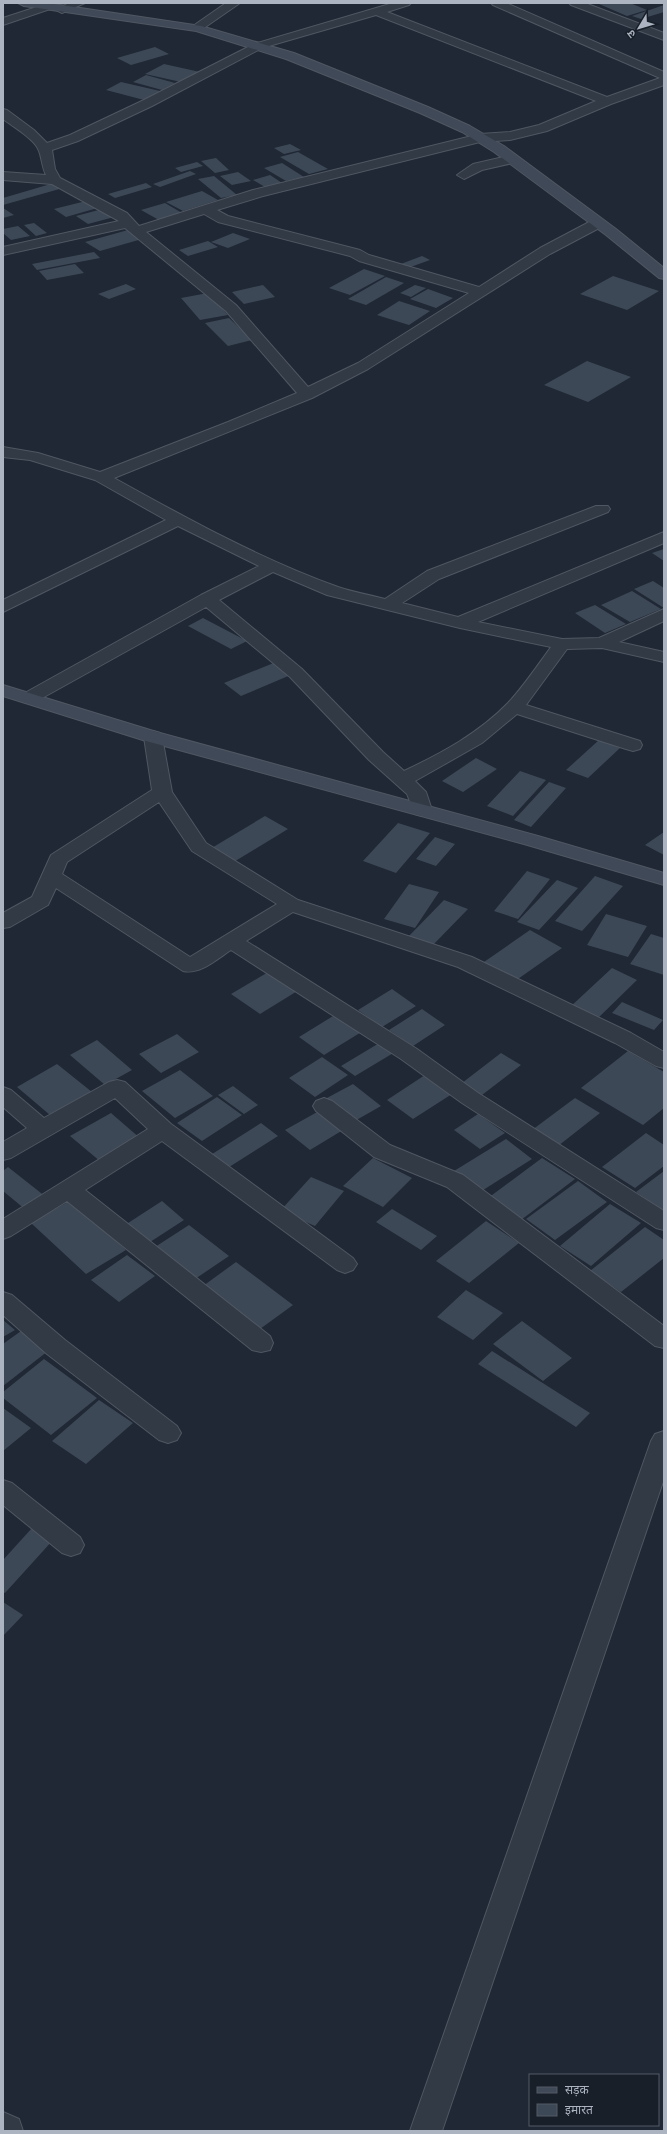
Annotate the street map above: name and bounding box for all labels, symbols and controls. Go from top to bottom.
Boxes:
north arrow [619,8,659,48]
text: उ [623,26,639,41]
legend [529,2074,659,2126]
text: सड़क [565,2082,590,2099]
text: इमारत [565,2102,594,2119]

